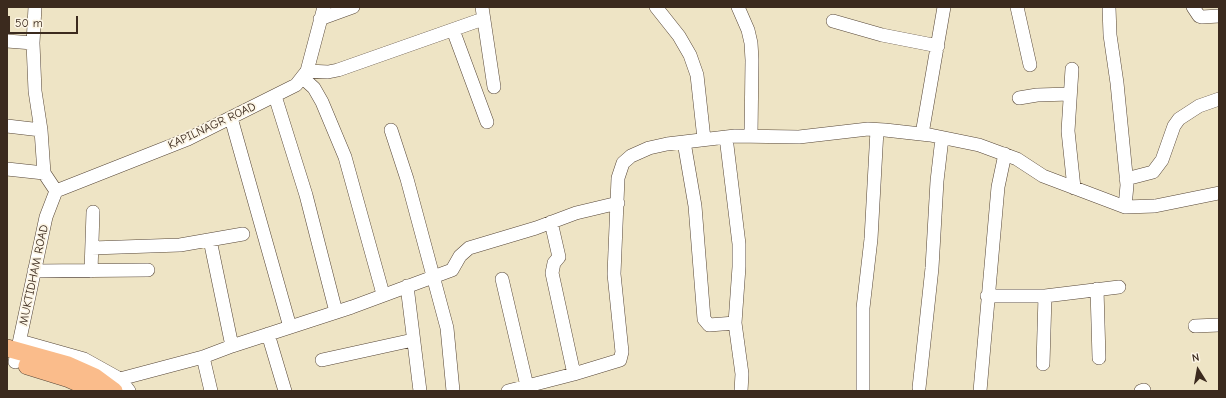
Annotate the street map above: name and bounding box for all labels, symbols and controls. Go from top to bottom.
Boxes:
scale bar [10,8,80,34]
text: 50 m [15,16,43,30]
street label: KAPILNAGR ROAD [166,99,258,153]
street label: MUKTIDHAM ROAD [16,223,52,327]
north arrow [1178,350,1218,390]
text: N [1191,351,1200,365]

